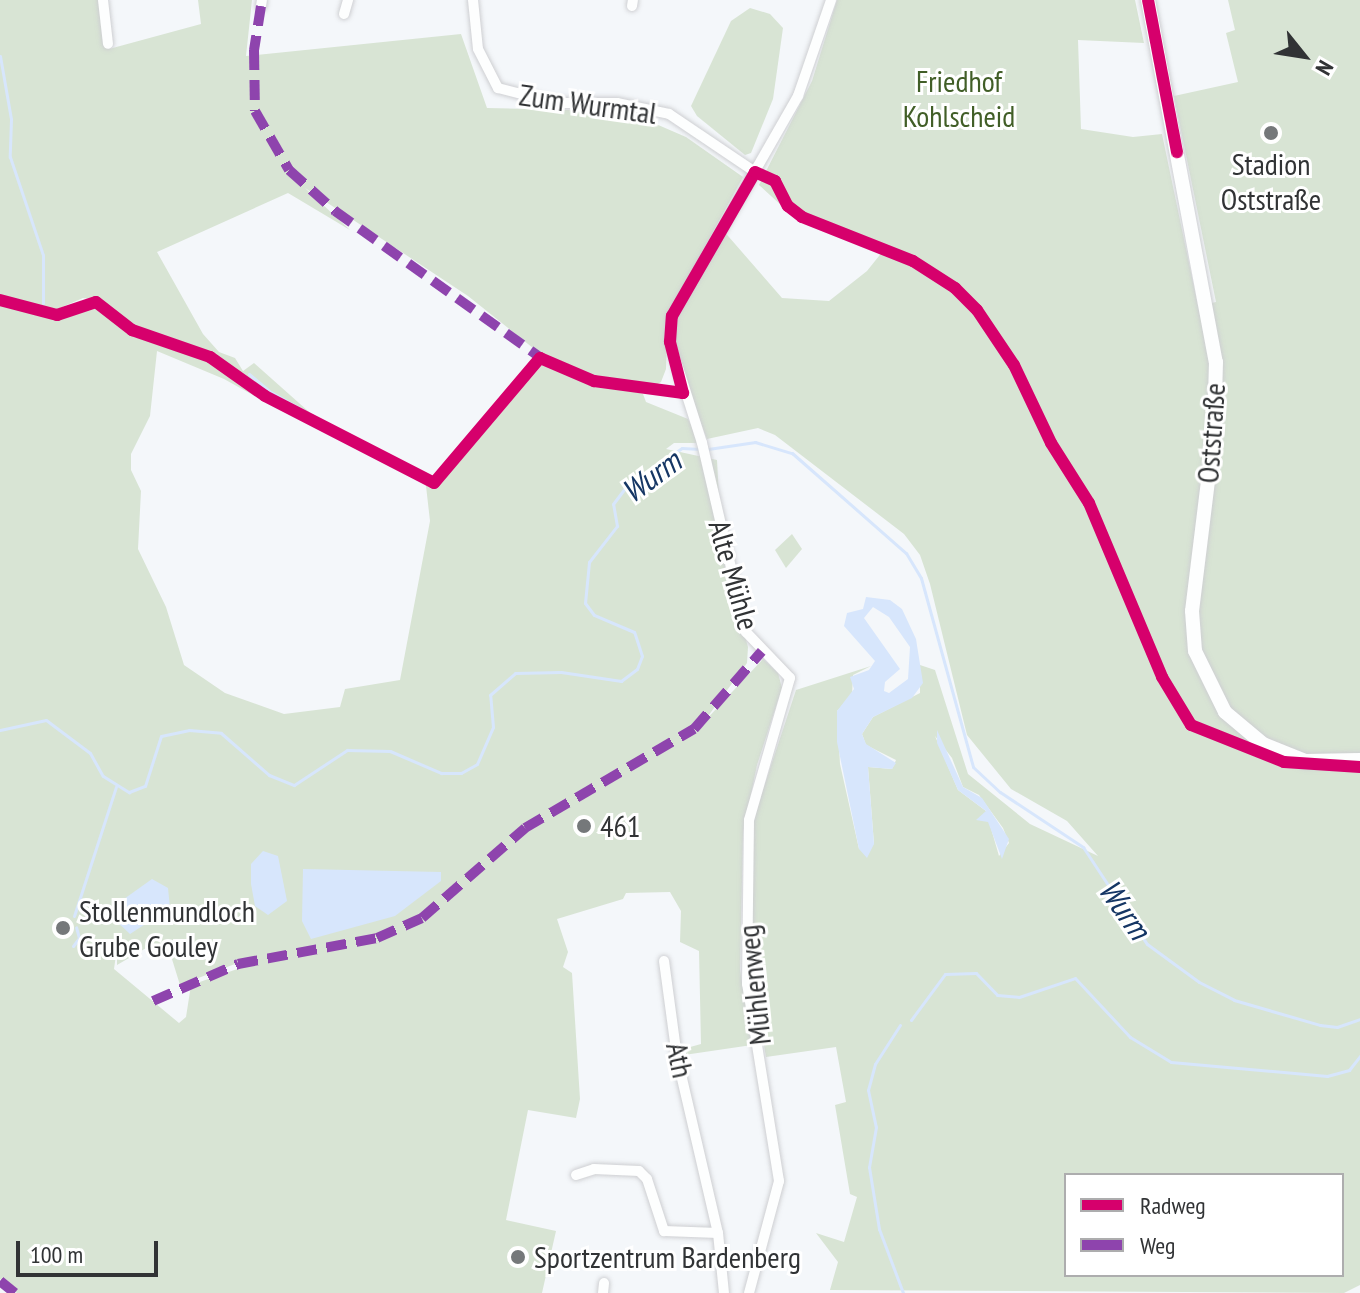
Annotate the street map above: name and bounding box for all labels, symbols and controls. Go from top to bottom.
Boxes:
north arrow [1264,16,1344,96]
text: N [1310,56,1340,80]
park label: Friedhof Kohlscheid [903,63,1015,134]
street label: Zum Wurmtal [517,77,659,131]
marker: Stadion Oststraße [1262,124,1280,142]
place label: Stadion Oststraße [1221,146,1321,216]
street label: Oststraße [1190,382,1232,484]
water label: Wurm [614,442,688,510]
street label: Alte Mühle [701,516,767,634]
place label: 461 [600,808,640,844]
marker: 461 [575,817,593,835]
water label: Wurm [1091,872,1159,946]
place label: Stollenmundloch Grube Gouley [79,893,255,964]
marker: Stollenmundloch Grube Gouley [54,919,72,937]
street label: Mühlenweg [730,923,778,1047]
street label: Ath [659,1039,701,1081]
legend [1064,1173,1344,1277]
text: Radweg [1140,1190,1206,1221]
scale bar [20,1225,162,1275]
text: Weg [1140,1230,1175,1261]
text: 100 m [30,1239,83,1270]
place label: Sportzentrum Bardenberg [534,1239,801,1275]
marker: Sportzentrum Bardenberg [509,1248,527,1266]

